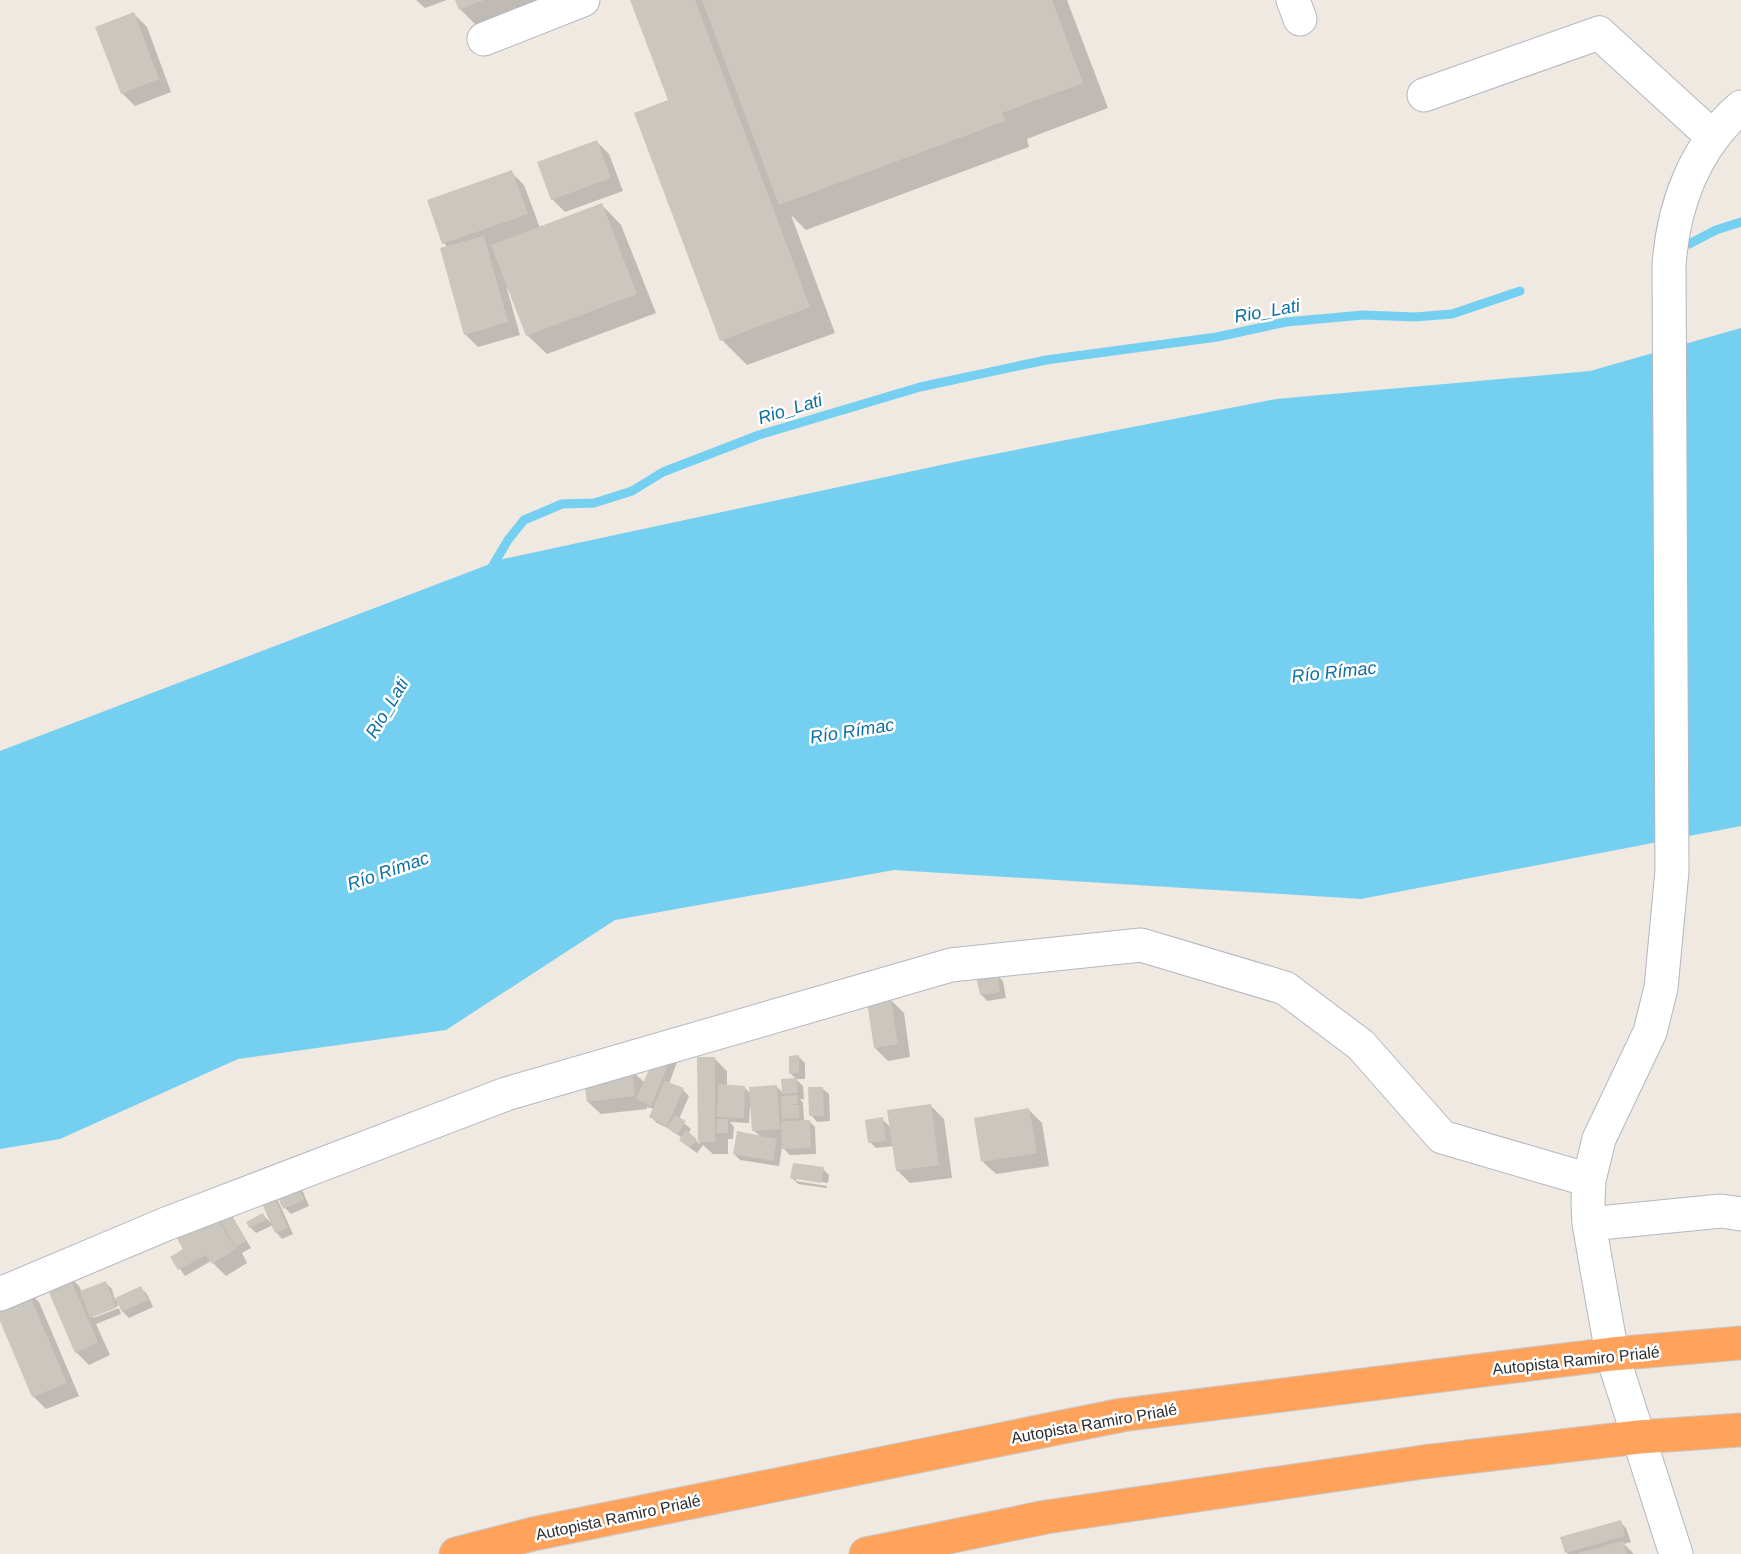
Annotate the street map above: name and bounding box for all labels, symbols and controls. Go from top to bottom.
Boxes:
water label: Rio_Lati [1233,295,1302,327]
water label: Rio_Lati [755,389,825,428]
water label: Río Rímac [1291,658,1377,686]
water label: Rio_Lati [361,674,413,741]
water label: Río Rímac [808,714,896,748]
water label: Río Rímac [345,848,431,894]
street label: Autopista Ramiro Prialé [1492,1343,1661,1378]
street label: Autopista Ramiro Prialé [1010,1401,1178,1446]
street label: Autopista Ramiro Prialé [534,1492,702,1543]

